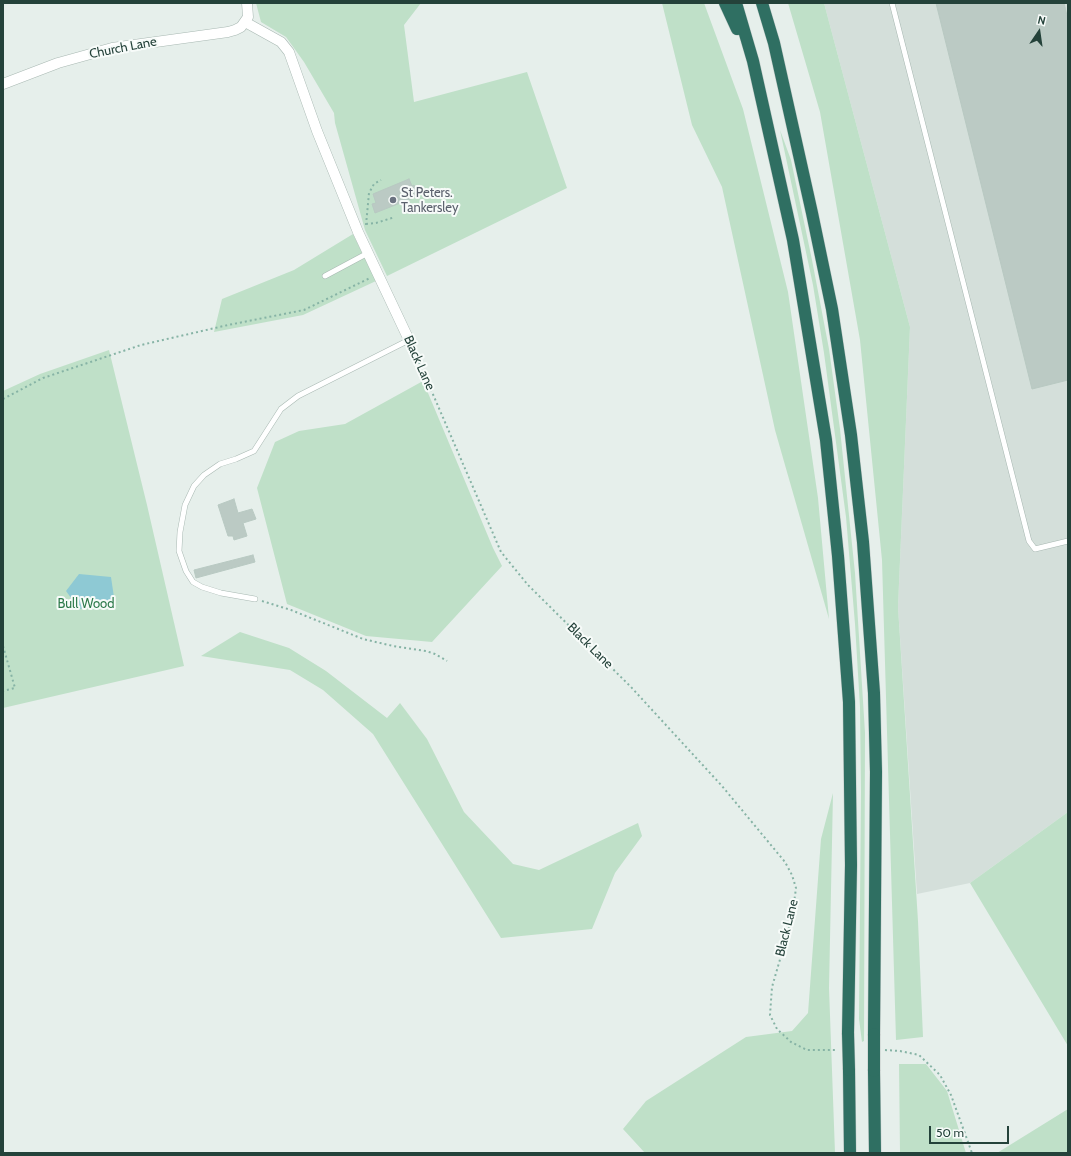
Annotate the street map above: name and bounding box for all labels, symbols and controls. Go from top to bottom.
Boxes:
north arrow [1019,12,1059,52]
text: N [1036,13,1047,28]
street label: Church Lane [88,34,158,62]
place label: St Peters. Tankersley [401,185,458,216]
marker: St Peters. Tankersley [388,195,398,205]
street label: Black Lane [400,333,438,393]
park label: Bull Wood [58,596,114,612]
street label: Black Lane [564,620,616,672]
street label: Black Lane [772,898,802,958]
scale bar [931,1118,1011,1144]
text: 50 m [936,1125,964,1140]

